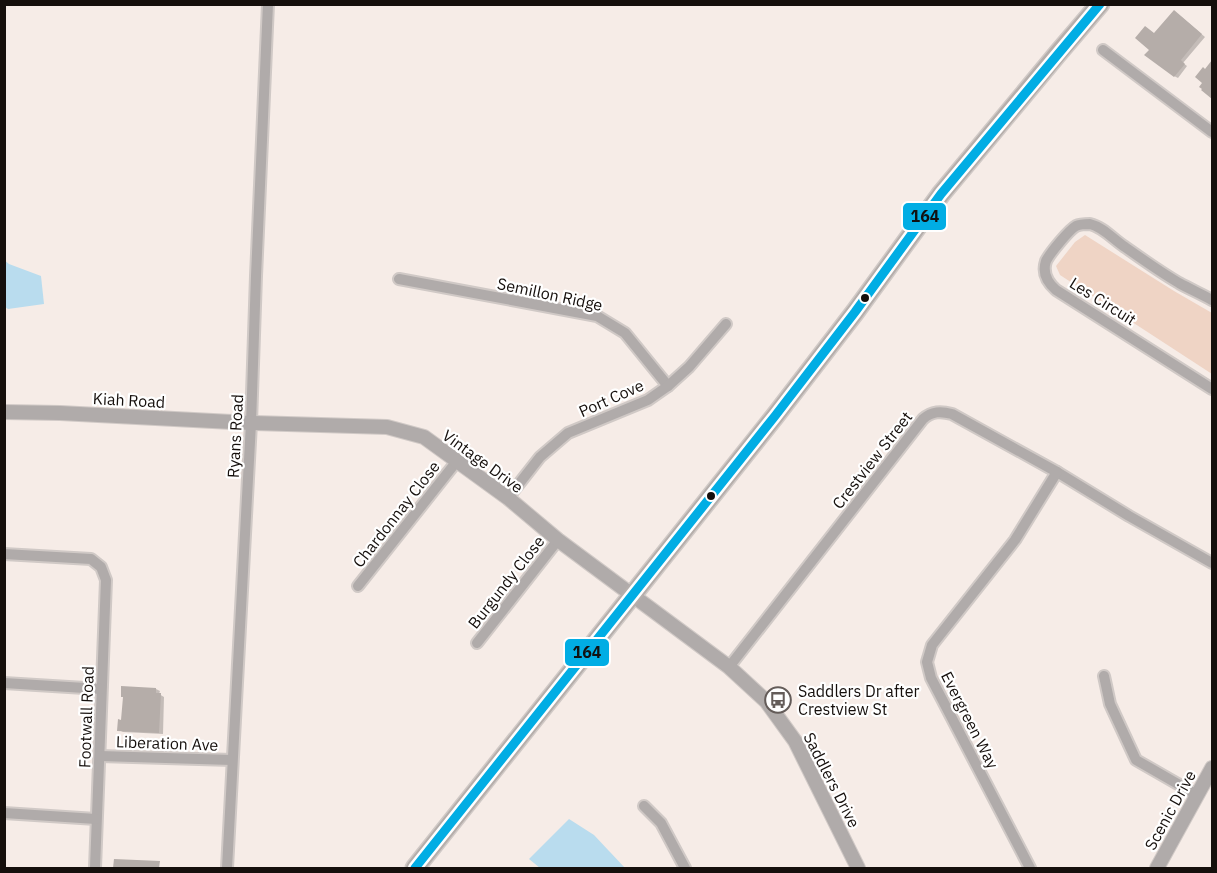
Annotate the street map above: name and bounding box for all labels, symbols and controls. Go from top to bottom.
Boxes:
line badge: 164 [902,202,947,231]
text: 164 [911,206,940,226]
street label: Semillon Ridge [496,273,605,315]
street label: Les Circuit [1066,273,1140,329]
unlabelled marker [859,292,871,304]
street label: Port Cove [575,375,647,421]
street label: Kiah Road [92,388,166,412]
street label: Ryans Road [223,394,247,478]
street label: Crestview Street [828,407,916,513]
street label: Vintage Drive [439,425,527,497]
street label: Chardonnay Close [348,457,444,571]
unlabelled marker [705,490,717,502]
street label: Burgundy Close [463,531,549,632]
line badge: 164 [564,638,610,667]
text: 164 [573,642,602,662]
street label: Footwall Road [74,666,98,768]
street label: Evergreen Way [937,668,1003,772]
place label: Saddlers Dr after Crestview St [798,681,919,719]
bus stop icon: Saddlers Dr after Crestview St [763,685,793,715]
street label: Saddlers Drive [799,729,865,831]
street label: Liberation Ave [116,731,219,755]
street label: Scenic Drive [1140,766,1200,853]

